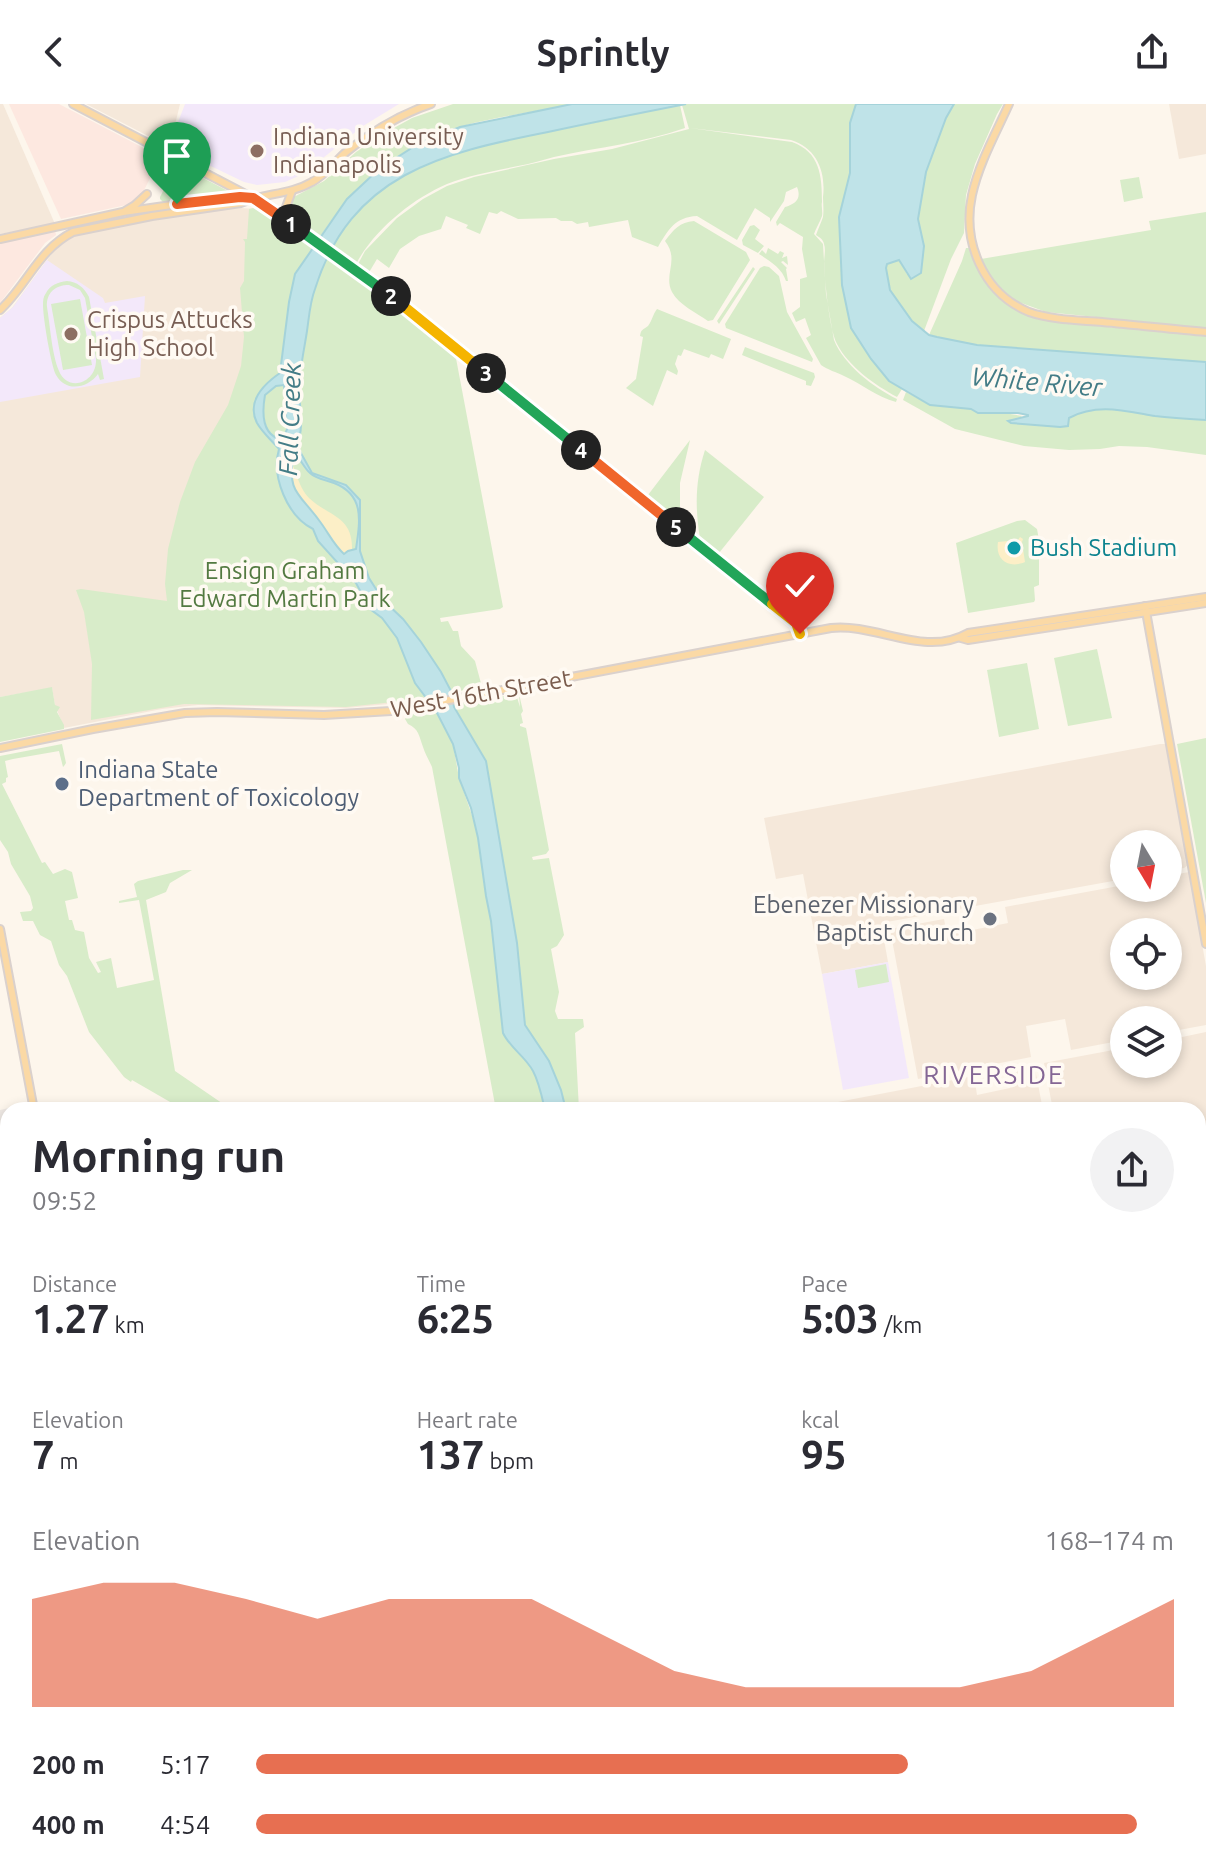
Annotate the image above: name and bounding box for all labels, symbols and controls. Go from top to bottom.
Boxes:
icon: back [32,30,76,74]
icon: share [1130,30,1174,74]
text: Sprintly [536,32,670,73]
pin [143,122,211,204]
place label: Indiana University Indianapolis [273,123,464,178]
icon: arrive [155,134,199,178]
marker: Indiana University Indianapolis [248,142,266,160]
pin: 1 [271,204,311,244]
text: 1 [285,211,297,236]
pin: 2 [371,276,411,316]
text: 2 [385,283,397,308]
place label: Crispus Attucks High School [87,306,253,361]
marker: Crispus Attucks High School [62,325,80,343]
pin: 3 [466,353,506,393]
text: 3 [480,360,492,385]
water label: Fall Creek [273,361,306,476]
water label: White River [971,361,1105,402]
pin: 4 [561,430,601,470]
text: 4 [575,437,587,462]
pin: 5 [656,507,696,547]
text: 5 [670,514,682,539]
place label: Bush Stadium [1030,534,1177,561]
marker: Bush Stadium [1005,539,1023,557]
pin [766,552,834,634]
park label: Ensign Graham Edward Martin Park [179,557,391,612]
icon: check [778,564,822,608]
street label: West 16th Street [388,664,574,723]
place label: Indiana State Department of Toxicology [78,756,360,811]
marker: Indiana State Department of Toxicology [53,775,71,793]
north arrow [1110,830,1182,902]
map controls [1110,830,1182,1078]
place label: Ebenezer Missionary Baptist Church [753,891,974,946]
marker: Ebenezer Missionary Baptist Church [981,910,999,928]
button: locate [1110,918,1182,990]
button: layers [1110,1006,1182,1078]
district label: RIVERSIDE [923,1060,1065,1089]
button: share [1090,1128,1174,1212]
text: Morning run [32,1131,285,1180]
text: 09:52 [32,1186,97,1215]
text: Distance [32,1271,117,1296]
text: Time [417,1271,466,1296]
text: Pace [801,1271,848,1296]
text: 1.27 [32,1296,110,1341]
text: 6:25 [417,1296,494,1341]
text: 5:03 [801,1296,879,1341]
text: km [110,1312,145,1337]
text: /km [879,1312,922,1337]
text: Elevation [32,1407,124,1432]
text: Heart rate [417,1407,518,1432]
text: kcal [801,1407,839,1432]
text: 7 [32,1432,55,1477]
text: 137 [417,1432,484,1477]
text: 95 [801,1432,846,1477]
text: m [55,1448,79,1473]
text: bpm [484,1448,534,1473]
text: Elevation [32,1526,140,1555]
text: 168–174 m [1045,1526,1174,1555]
text: 200 m [32,1750,105,1779]
text: 5:17 [160,1750,210,1779]
text: 400 m [32,1810,105,1839]
text: 4:54 [160,1810,210,1839]

